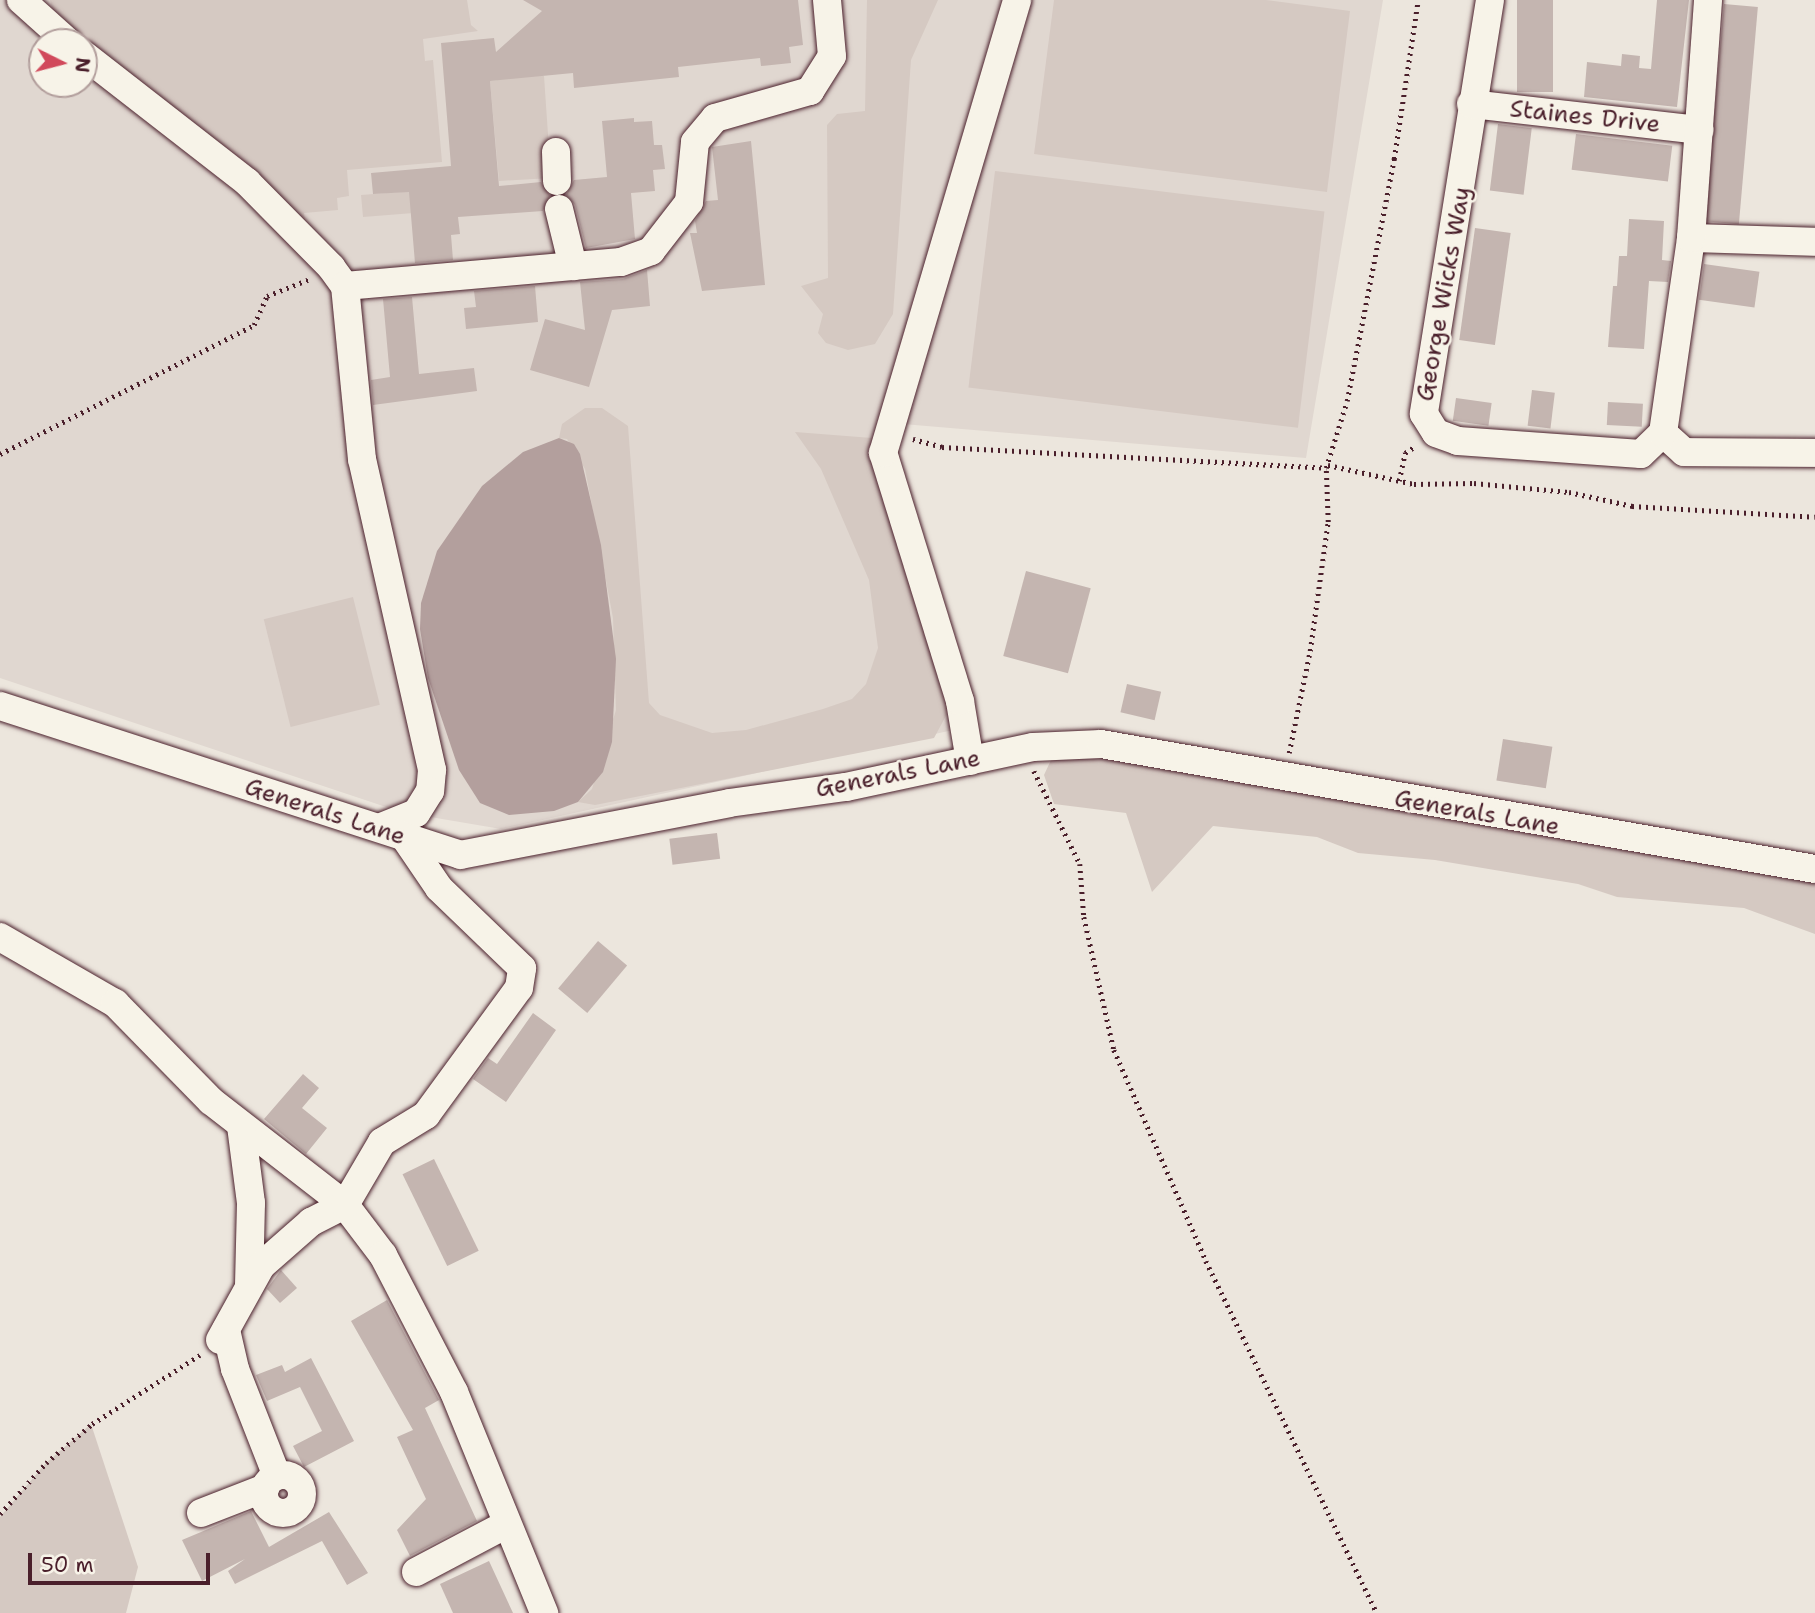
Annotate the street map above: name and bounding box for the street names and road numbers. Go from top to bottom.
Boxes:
street label: Staines Drive [1508,95,1662,139]
street label: George Wicks Way [1411,184,1477,404]
street label: Generals Lane [813,744,983,804]
street label: Generals Lane [241,772,409,852]
street label: Generals Lane [1392,784,1562,842]

